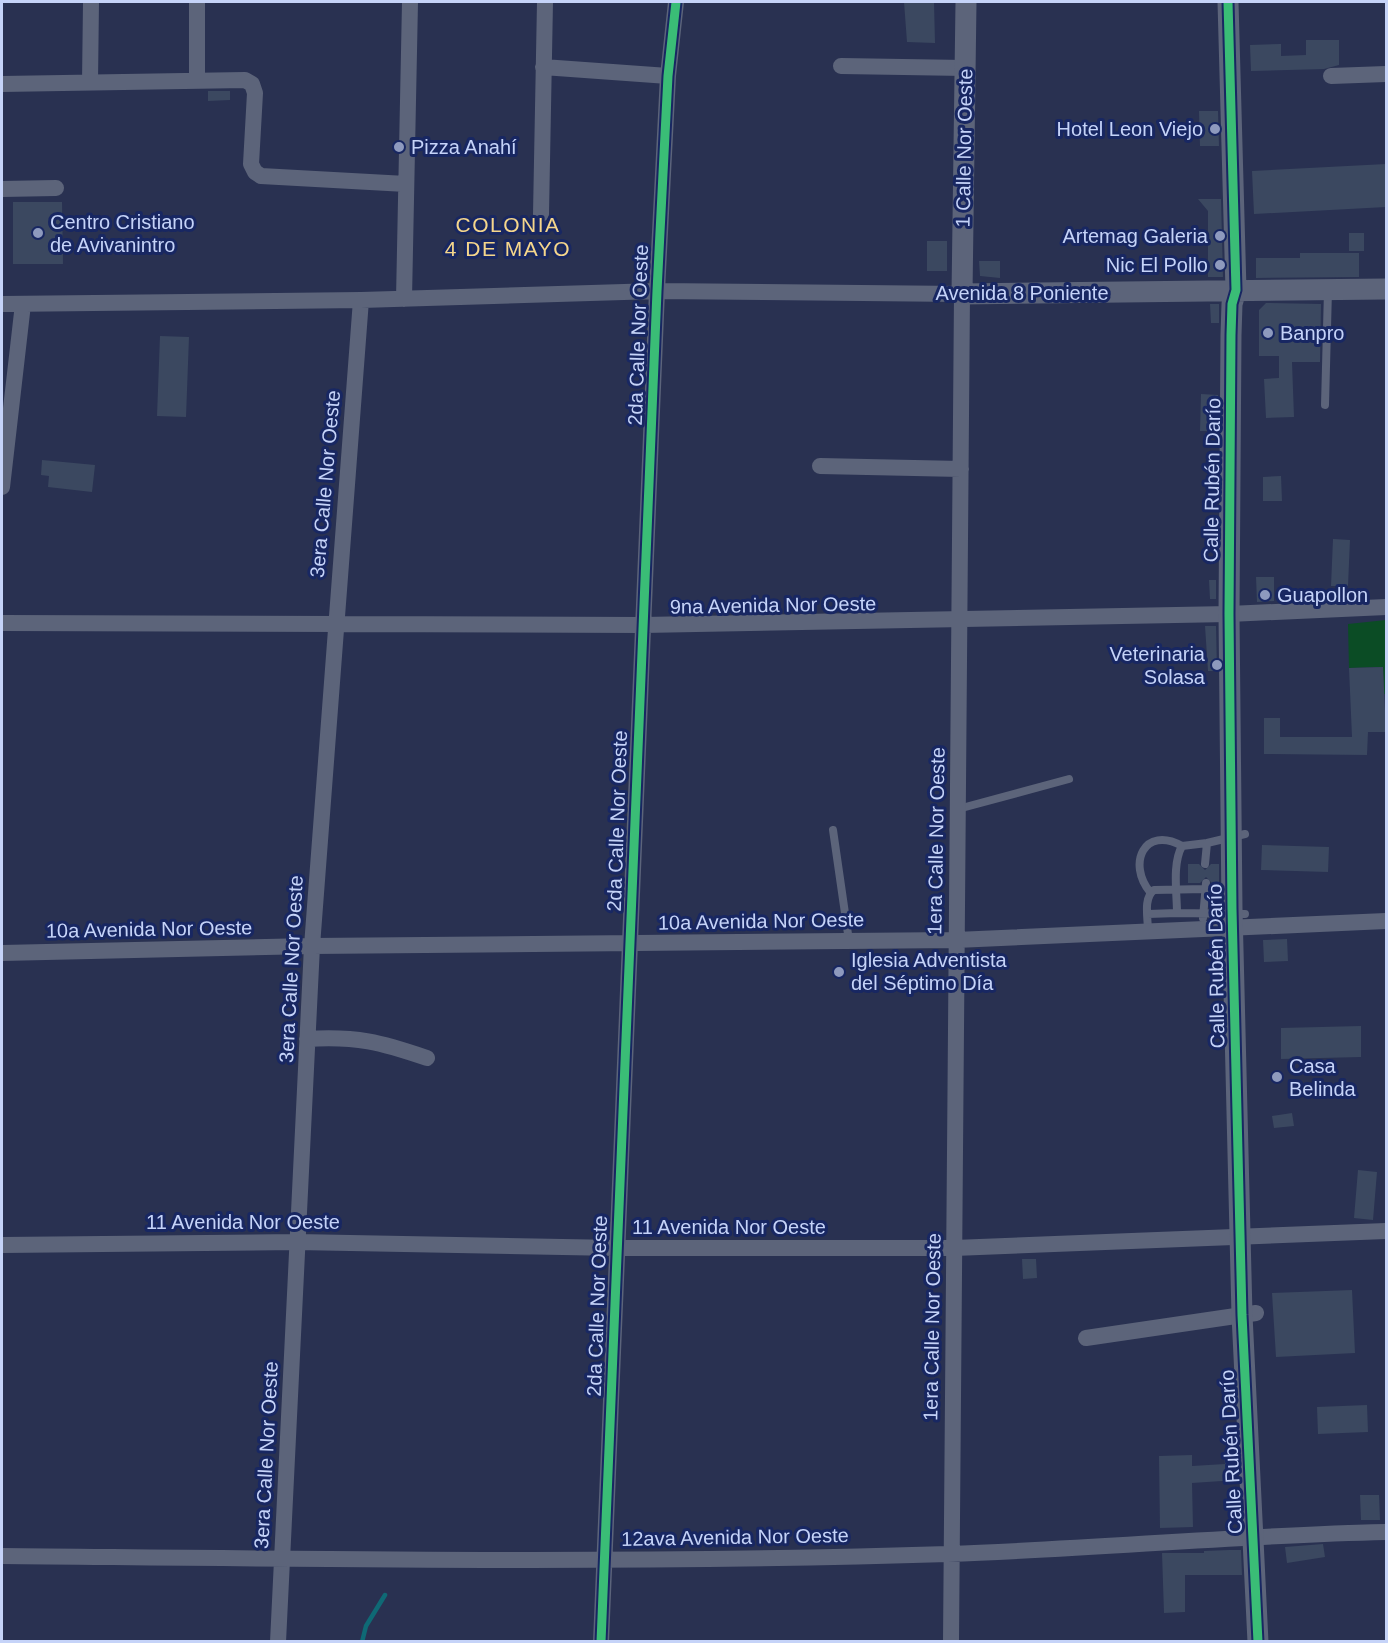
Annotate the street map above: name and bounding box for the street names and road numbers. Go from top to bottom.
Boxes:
street label: 1 Calle Nor Oeste [952,68,976,228]
street label: 2da Calle Nor Oeste [624,244,652,426]
street label: Avenida 8 Poniente [935,282,1109,304]
street label: 3era Calle Nor Oeste [306,389,344,579]
street label: Calle Rubén Darío [1200,398,1224,562]
street label: 9na Avenida Nor Oeste [670,592,876,618]
street label: 2da Calle Nor Oeste [603,730,631,912]
street label: 1era Calle Nor Oeste [923,747,949,935]
street label: 3era Calle Nor Oeste [275,875,307,1063]
street label: Calle Rubén Darío [1204,884,1228,1048]
street label: 10a Avenida Nor Oeste [658,908,864,934]
street label: 10a Avenida Nor Oeste [46,916,252,942]
street label: 11 Avenida Nor Oeste [146,1211,340,1233]
street label: 2da Calle Nor Oeste [583,1215,611,1397]
street label: 11 Avenida Nor Oeste [632,1216,826,1238]
street label: 1era Calle Nor Oeste [919,1233,945,1421]
street label: 3era Calle Nor Oeste [250,1361,282,1549]
street label: Calle Rubén Darío [1216,1369,1246,1535]
street label: 12ava Avenida Nor Oeste [621,1524,849,1550]

